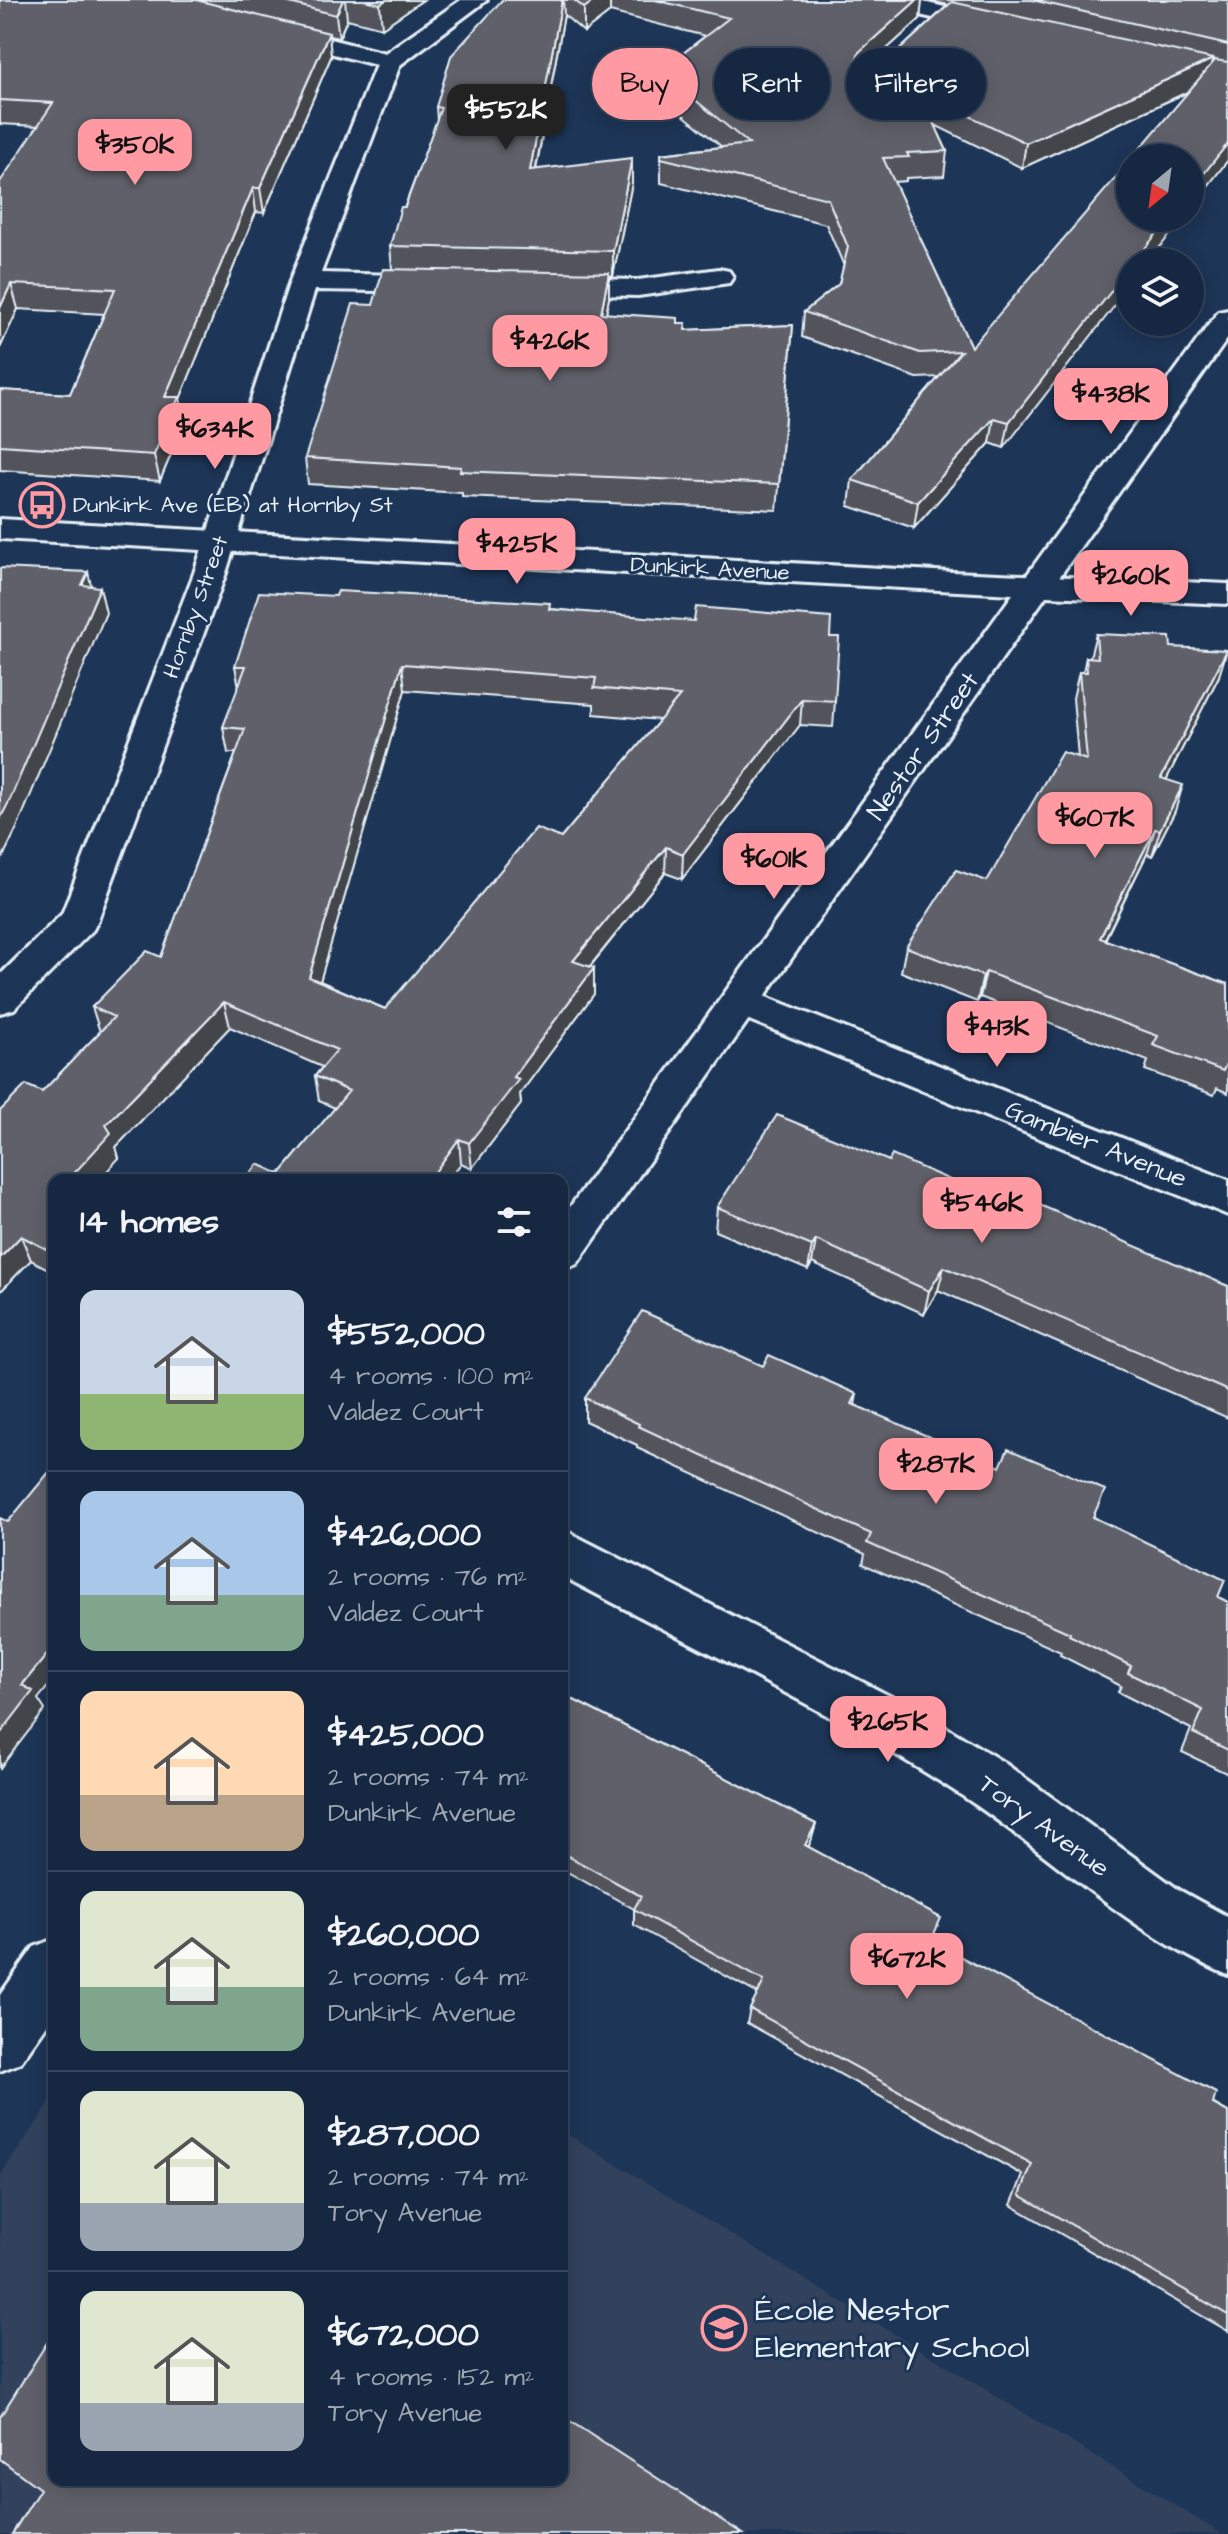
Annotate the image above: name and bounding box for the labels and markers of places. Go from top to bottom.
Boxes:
pin: $552K [450,84,562,152]
pin: $350K [79,119,191,187]
pin: $426K [494,315,606,383]
pin: $438K [1055,368,1167,436]
pin: $634K [159,403,271,471]
bus stop icon: Dunkirk Ave (EB) at Hornby St [18,481,66,529]
place label: Dunkirk Ave (EB) at Hornby St [73,490,393,522]
pin: $425K [461,518,573,586]
pin: $260K [1075,550,1187,618]
pin: $607K [1039,792,1151,860]
pin: $601K [718,833,830,901]
pin: $413K [941,1001,1053,1069]
pin: $546K [926,1177,1038,1245]
pin: $287K [880,1438,992,1506]
pin: $265K [832,1696,944,1764]
pin: $672K [851,1933,963,2001]
place label: École Nestor Elementary School [755,2288,1029,2370]
school or university icon: École Nestor Elementary School [700,2304,748,2352]

